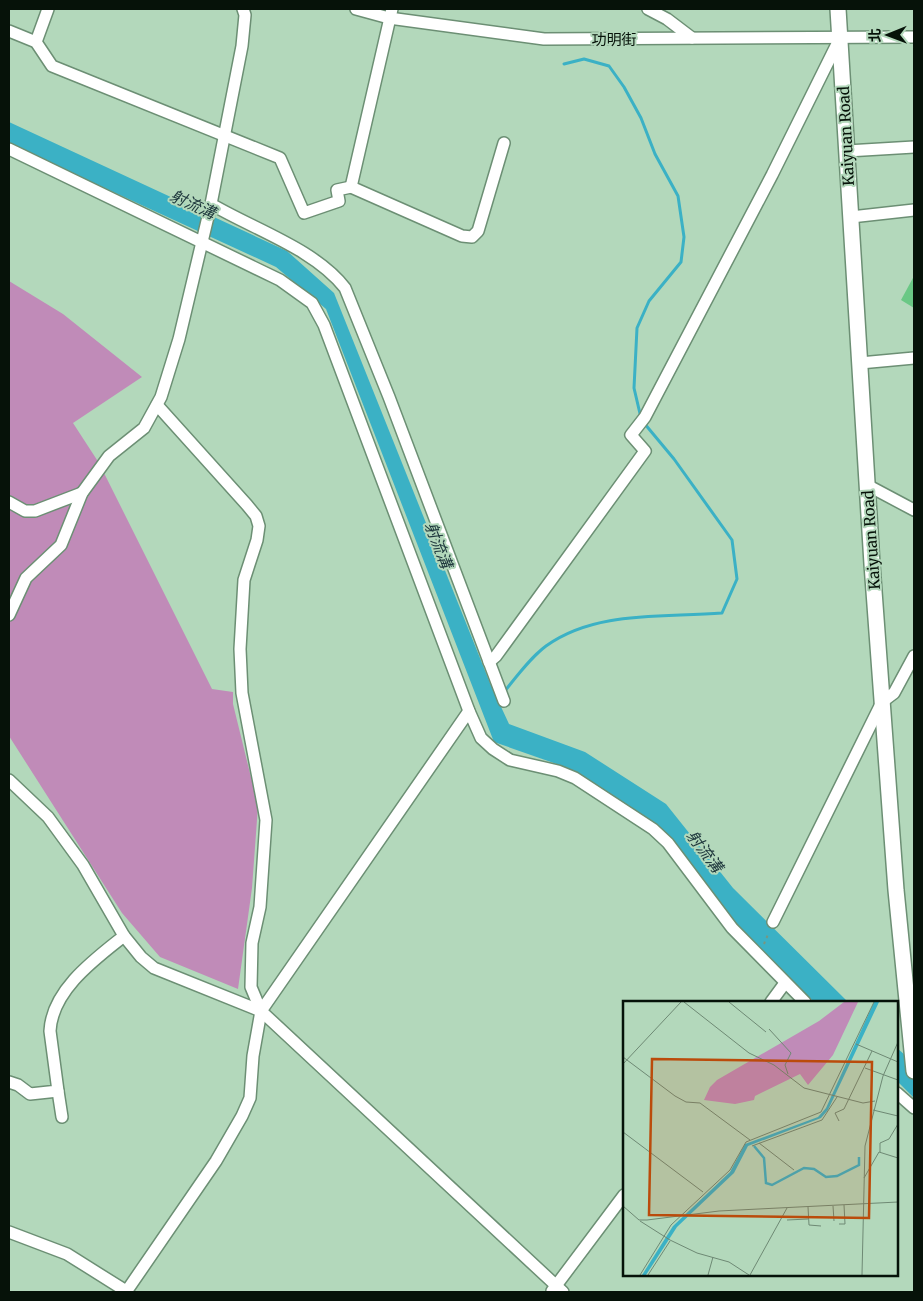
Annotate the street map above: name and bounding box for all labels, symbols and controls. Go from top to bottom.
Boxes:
north arrow [863,10,913,60]
text: 北 [866,28,884,42]
street label: 功明街 [591,30,637,49]
street label: Kaiyuan Road [834,86,858,186]
water label: 射流溝 [167,185,221,224]
street label: Kaiyuan Road [858,490,884,590]
water label: 射流溝 [421,519,458,573]
water label: 射流溝 [683,826,729,878]
inset map [623,1001,898,1276]

